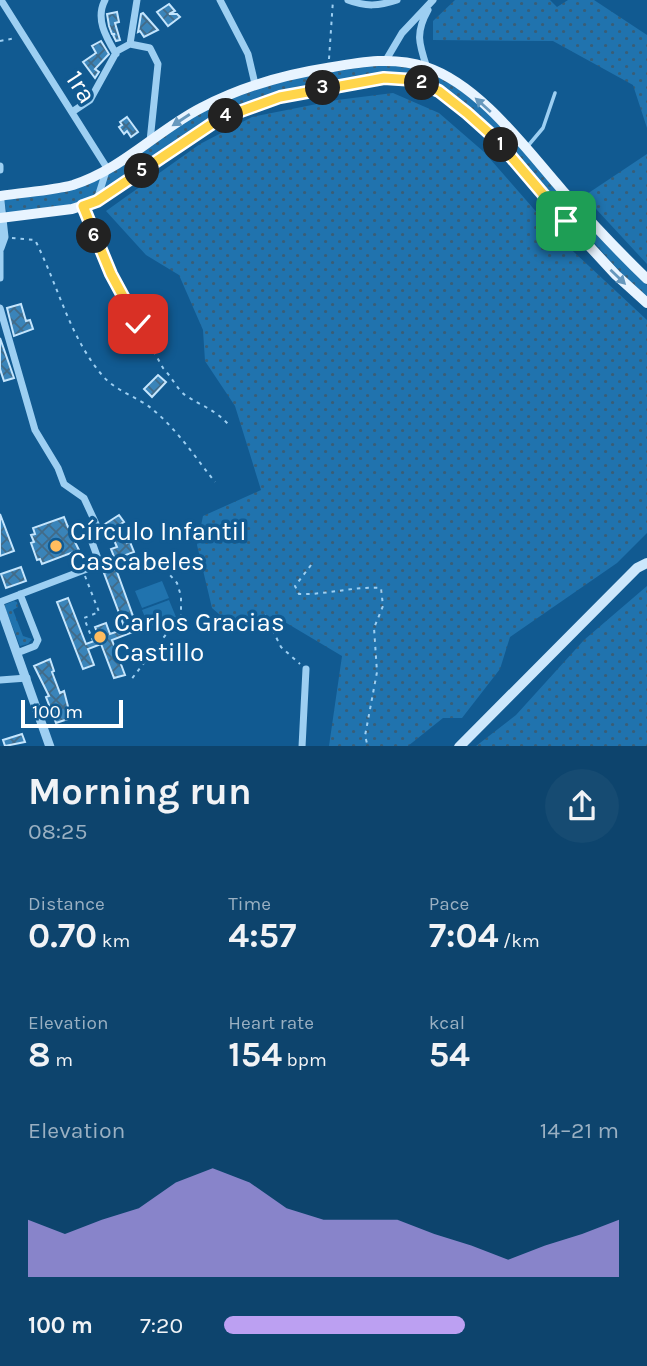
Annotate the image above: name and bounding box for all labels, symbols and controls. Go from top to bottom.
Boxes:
street label: 1ra [59,65,103,109]
pin: 2 [404,66,440,100]
pin: 3 [306,70,340,106]
text: 2 [416,71,427,93]
text: 3 [317,76,328,98]
one-way arrow [474,97,492,113]
pin: 4 [208,99,244,134]
text: 4 [220,104,231,126]
one-way arrow [171,114,191,127]
pin: 1 [484,128,518,162]
text: 1 [497,133,504,155]
pin: 5 [124,154,160,188]
text: 5 [136,159,147,181]
pin [536,191,596,251]
icon: arrive [547,202,585,240]
pin: 6 [76,218,112,254]
text: 6 [88,224,99,246]
one-way arrow [610,269,627,285]
pin [108,294,168,354]
icon: check [119,305,157,343]
place label: Círculo Infantil Cascabeles [70,516,247,577]
marker: Círculo Infantil Cascabeles [48,538,64,554]
place label: Carlos Gracias Castillo [114,607,285,668]
marker: Carlos Gracias Castillo [92,629,108,645]
scale bar [21,698,122,729]
text: 100 m [32,701,83,723]
text: Morning run [28,769,252,814]
button: share [545,769,619,843]
text: 08:25 [28,818,87,845]
text: Distance [28,893,105,915]
text: Time [228,893,271,915]
text: Pace [429,893,469,915]
text: 0.70 [28,915,97,956]
text: 4:57 [228,915,296,956]
text: 7:04 [429,915,498,956]
text: km [97,930,130,952]
text: /km [498,930,540,952]
text: Elevation [28,1012,108,1034]
text: Heart rate [228,1012,314,1034]
text: kcal [429,1012,465,1034]
text: 8 [28,1034,51,1075]
text: 154 [228,1034,282,1075]
text: 54 [429,1034,470,1075]
text: m [51,1049,73,1071]
text: bpm [282,1049,327,1071]
text: Elevation [28,1117,125,1144]
text: 14–21 m [540,1117,619,1144]
text: 100 m [28,1312,93,1339]
text: 7:20 [140,1312,183,1339]

